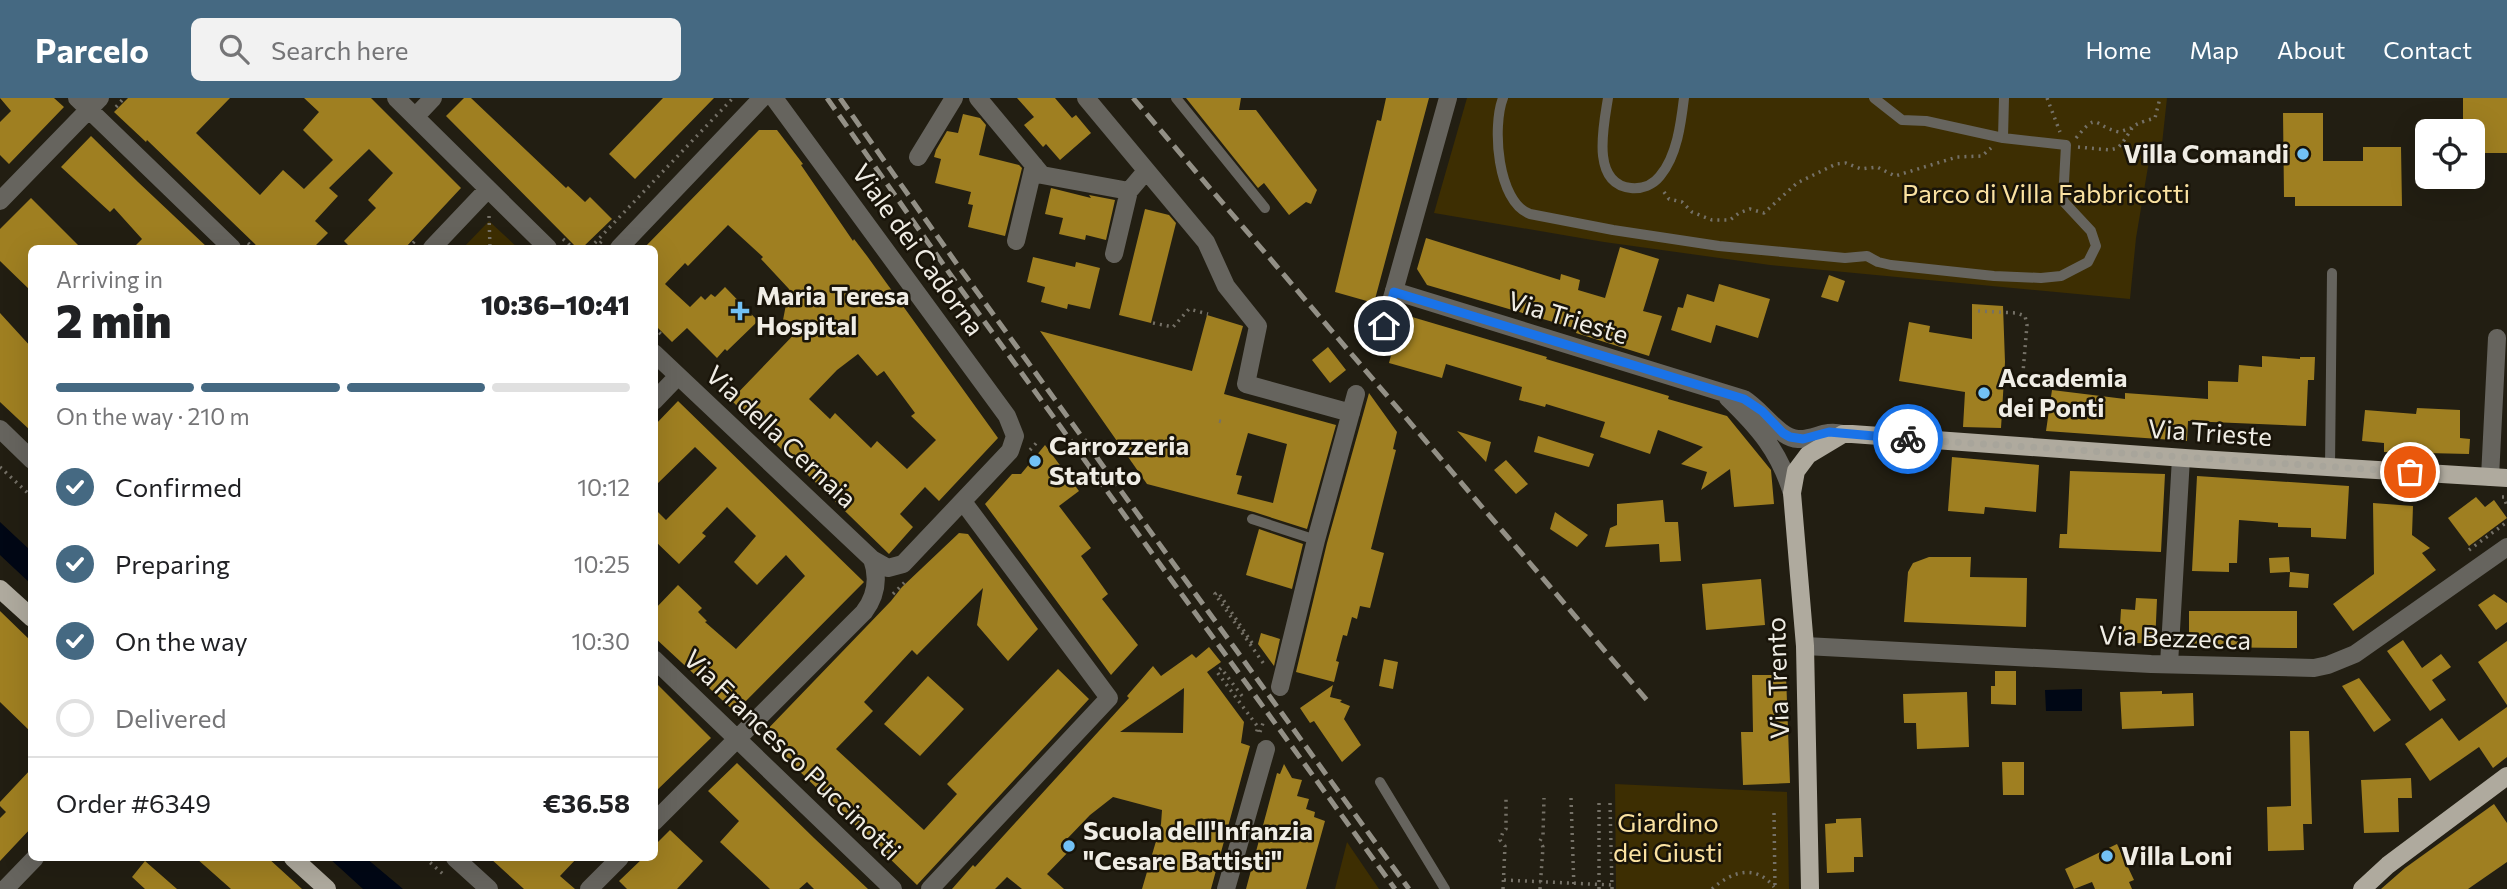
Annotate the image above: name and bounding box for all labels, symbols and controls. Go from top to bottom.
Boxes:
search box [191,18,681,81]
text: Parcelo [35,29,149,70]
icon: search [215,30,253,68]
text: Search here [271,34,409,65]
text: Home [2086,35,2152,64]
text: Map [2190,35,2239,64]
text: About [2277,35,2345,64]
text: Contact [2383,35,2472,64]
map controls [2415,119,2485,189]
button: locate [2415,119,2485,189]
place label: Villa Comandi [2123,137,2289,168]
marker: Villa Comandi [2295,146,2311,162]
street label: Viale dei Cadorna [847,157,992,341]
park label: Parco di Villa Fabbricotti [1902,177,2190,208]
text: Arriving in [56,265,163,293]
place label: Maria Teresa Hospital [756,279,910,340]
street label: Via Trieste [1504,284,1632,350]
text: 10:36–10:41 [481,289,630,320]
text: 2 min [56,291,172,347]
pin [1354,296,1414,356]
marker: Maria Teresa Hospital [730,301,750,321]
icon: home [1365,307,1403,345]
street label: Via della Cernaia [700,358,864,513]
place label: Accademia dei Ponti [1998,361,2127,422]
marker: Accademia dei Ponti [1976,385,1992,401]
text: On the way · 210 m [56,402,250,430]
courier [1873,404,1943,474]
street label: Via Trieste [2147,412,2273,451]
icon: bike [1889,420,1927,458]
place label: Carrozzeria Statuto [1049,429,1189,490]
pin [2380,442,2440,502]
marker: Carrozzeria Statuto [1027,453,1043,469]
icon: bag [2391,453,2429,491]
icon: check [56,468,94,506]
text: Confirmed [115,471,242,502]
text: 10:12 [577,473,630,501]
icon: check [56,545,94,583]
text: Preparing [115,548,230,579]
text: 10:25 [574,550,630,578]
street label: Via Trento [1759,616,1794,740]
street label: Via Bezzecca [2098,618,2252,655]
icon: check [56,622,94,660]
text: On the way [115,625,248,656]
text: 10:30 [572,627,630,655]
street label: Via Francesco Puccinotti [678,642,908,866]
text: Delivered [115,702,226,733]
text: Order #6349 [56,787,211,818]
text: €36.58 [543,787,630,818]
park label: Giardino dei Giusti [1613,806,1723,867]
place label: Scuola dell'Infanzia "Cesare Battisti" [1083,814,1313,875]
marker: Scuola dell'Infanzia "Cesare Battisti" [1061,838,1077,854]
place label: Villa Loni [2121,839,2232,870]
marker: Villa Loni [2099,848,2115,864]

